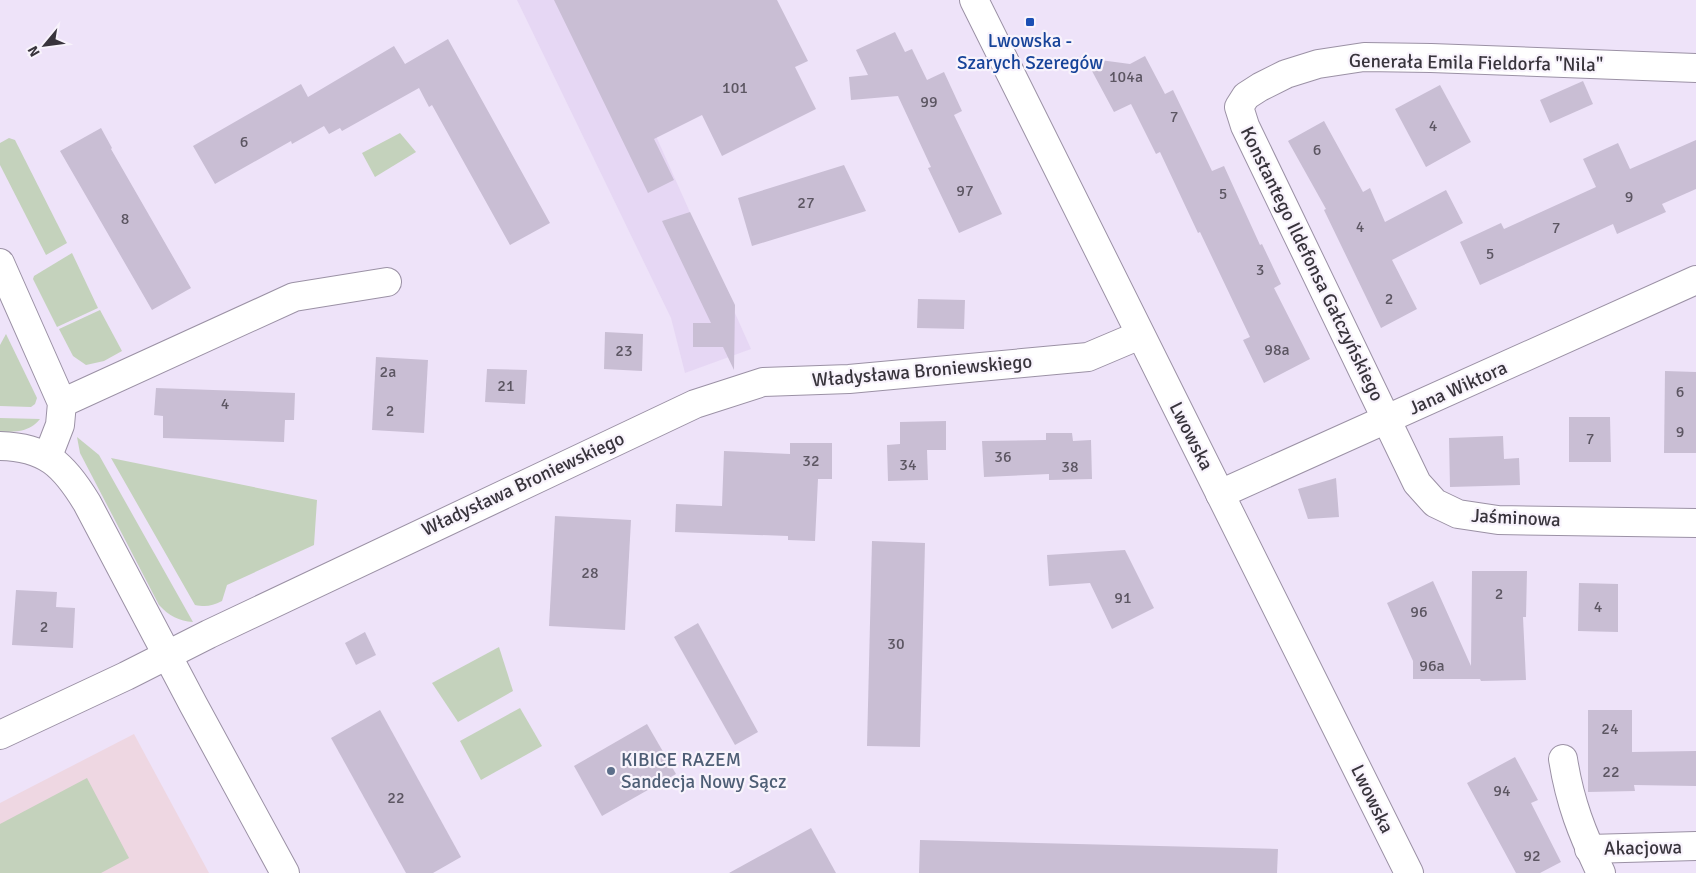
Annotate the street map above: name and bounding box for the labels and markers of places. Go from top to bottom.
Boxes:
marker: Lwowska - Szarych Szeregów [1024,16,1036,28]
place label: Lwowska - Szarych Szeregów [957,29,1103,75]
place label: KIBICE RAZEM Sandecja Nowy Sącz [621,748,786,794]
marker: KIBICE RAZEM Sandecja Nowy Sącz [605,765,617,777]

